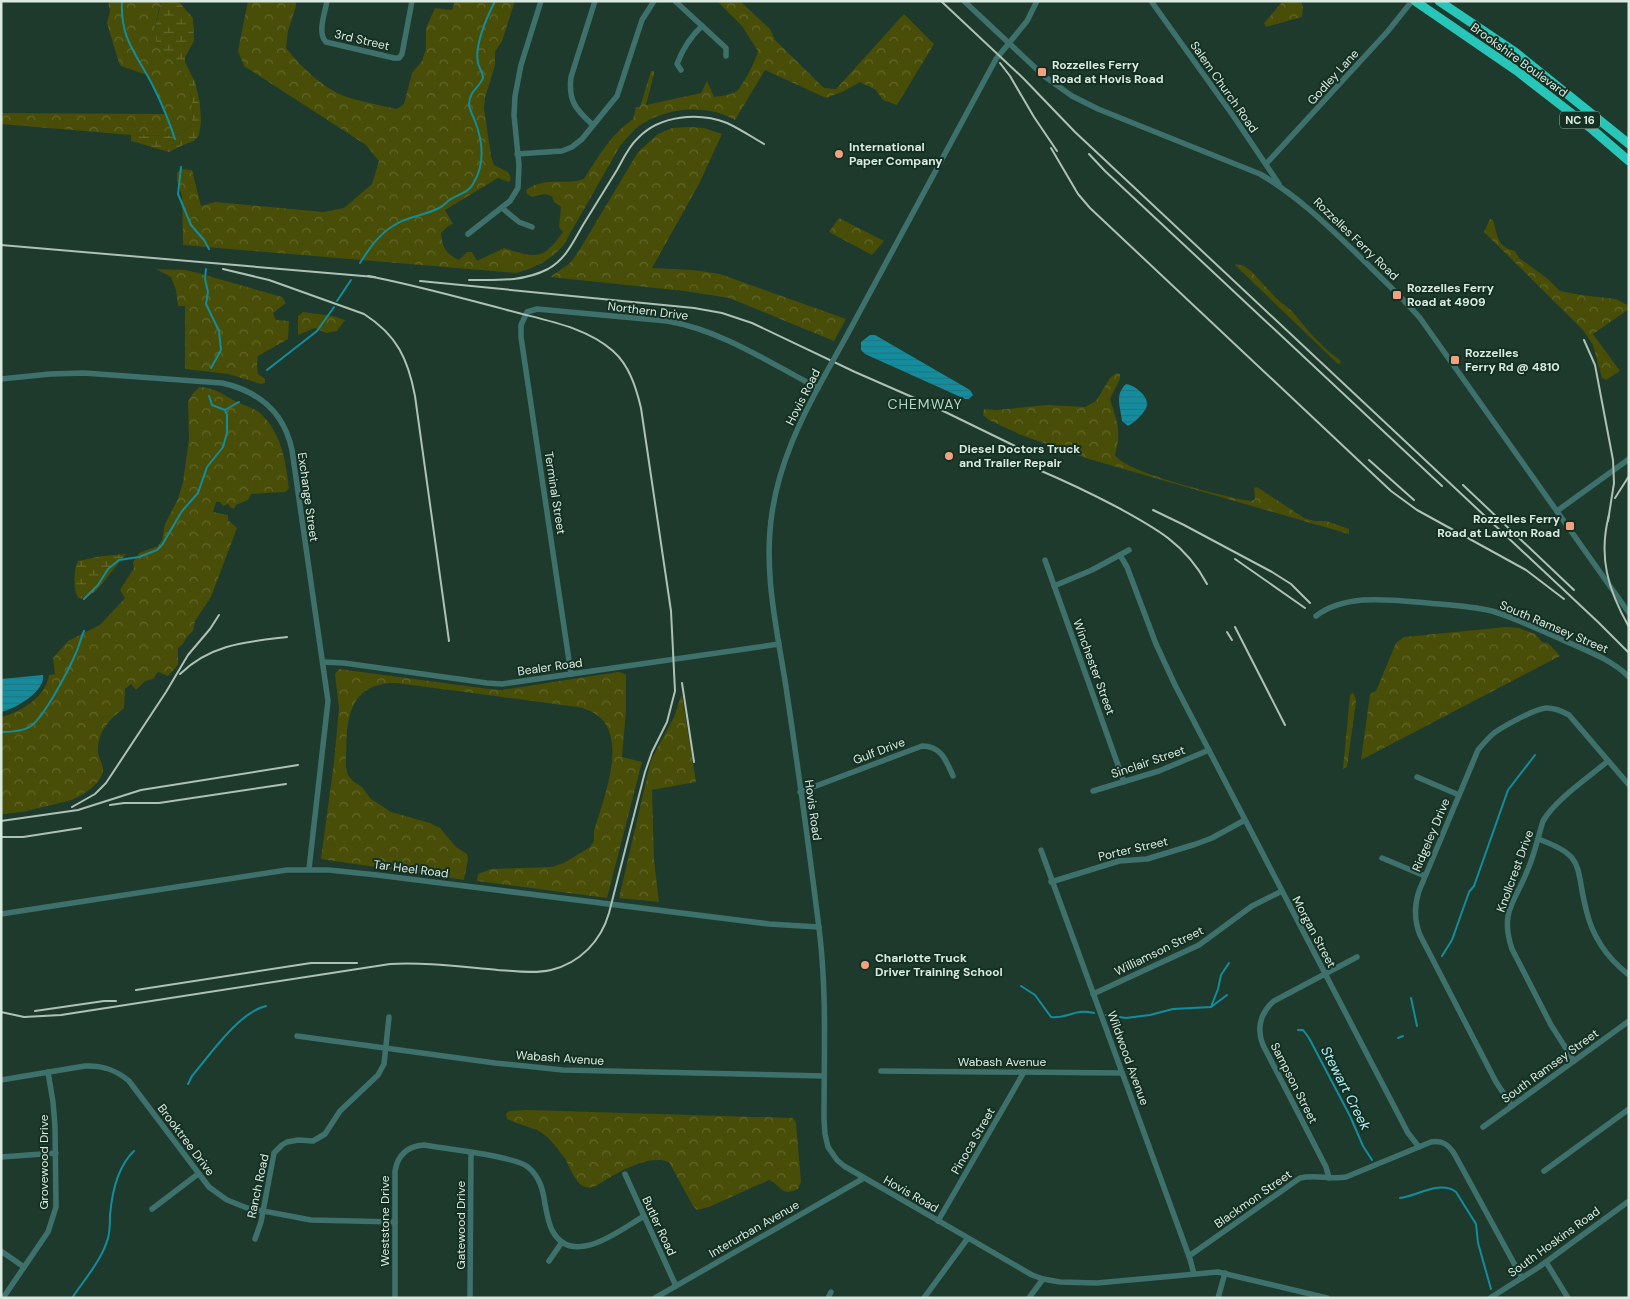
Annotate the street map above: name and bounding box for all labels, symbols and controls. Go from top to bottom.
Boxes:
street label: Brookshire Boulevard [1467,19,1571,101]
street label: 3rd Street [333,26,391,54]
street label: Salem Church Road [1186,38,1262,136]
street label: Godley Lane [1304,46,1362,108]
place label: Rozzelles Ferry Road at Hovis Road [1052,57,1164,87]
marker: Rozzelles Ferry Road at Hovis Road [1036,66,1048,78]
road number: NC 16 [1560,112,1600,128]
place label: International Paper Company [849,139,943,169]
marker: International Paper Company [833,148,845,160]
street label: Rozzelles Ferry Road [1310,194,1402,284]
place label: Rozzelles Ferry Road at 4909 [1407,280,1495,310]
marker: Rozzelles Ferry Road at 4909 [1391,289,1403,301]
street label: Northern Drive [607,298,689,324]
place label: Rozzelles Ferry Rd @ 4810 [1465,345,1560,375]
marker: Rozzelles Ferry Rd @ 4810 [1449,354,1461,366]
street label: Hovis Road [782,366,824,428]
district label: CHEMWAY [887,395,963,413]
place label: Diesel Doctors Truck and Trailer Repair [959,441,1080,471]
street label: Terminal Street [541,450,569,536]
marker: Diesel Doctors Truck and Trailer Repair [943,450,955,462]
street label: Exchange Street [294,451,322,543]
place label: Rozzelles Ferry Road at Lawton Road [1437,511,1561,541]
marker: Rozzelles Ferry Road at Lawton Road [1564,520,1576,532]
street label: South Ramsey Street [1497,597,1611,657]
street label: Winchester Street [1069,617,1119,717]
street label: Bealer Road [516,655,584,679]
street label: Gulf Drive [851,734,907,768]
street label: Sinclair Street [1109,742,1187,782]
street label: Hovis Road [801,779,825,841]
street label: Ridgeley Drive [1408,796,1454,874]
street label: Knollcrest Drive [1493,828,1537,914]
street label: Porter Street [1097,833,1170,865]
street label: Tar Heel Road [372,856,450,882]
street label: Morgan Street [1288,893,1340,971]
street label: Williamson Street [1112,922,1206,979]
place label: Charlotte Truck Driver Training School [875,950,1003,980]
marker: Charlotte Truck Driver Training School [859,959,871,971]
street label: Wildwood Avenue [1103,1009,1153,1108]
street label: South Ramsey Street [1498,1025,1602,1107]
street label: Sampson Street [1267,1040,1321,1127]
water label: Stewart Creek [1317,1043,1375,1134]
street label: Wabash Avenue [515,1047,605,1069]
street label: Wabash Avenue [958,1054,1046,1070]
street label: Brooktree Drive [154,1101,218,1179]
street label: Pinoca Street [947,1105,999,1177]
street label: Grovewood Drive [36,1114,52,1210]
street label: Ranch Road [243,1152,273,1220]
street label: Blackmon Street [1211,1166,1295,1232]
street label: Hovis Road [880,1172,942,1216]
street label: Weststone Drive [377,1175,393,1267]
street label: Gatewood Drive [453,1180,469,1269]
street label: Butler Road [638,1194,680,1258]
street label: Interurban Avenue [706,1197,802,1261]
street label: South Hoskins Road [1505,1203,1603,1281]

